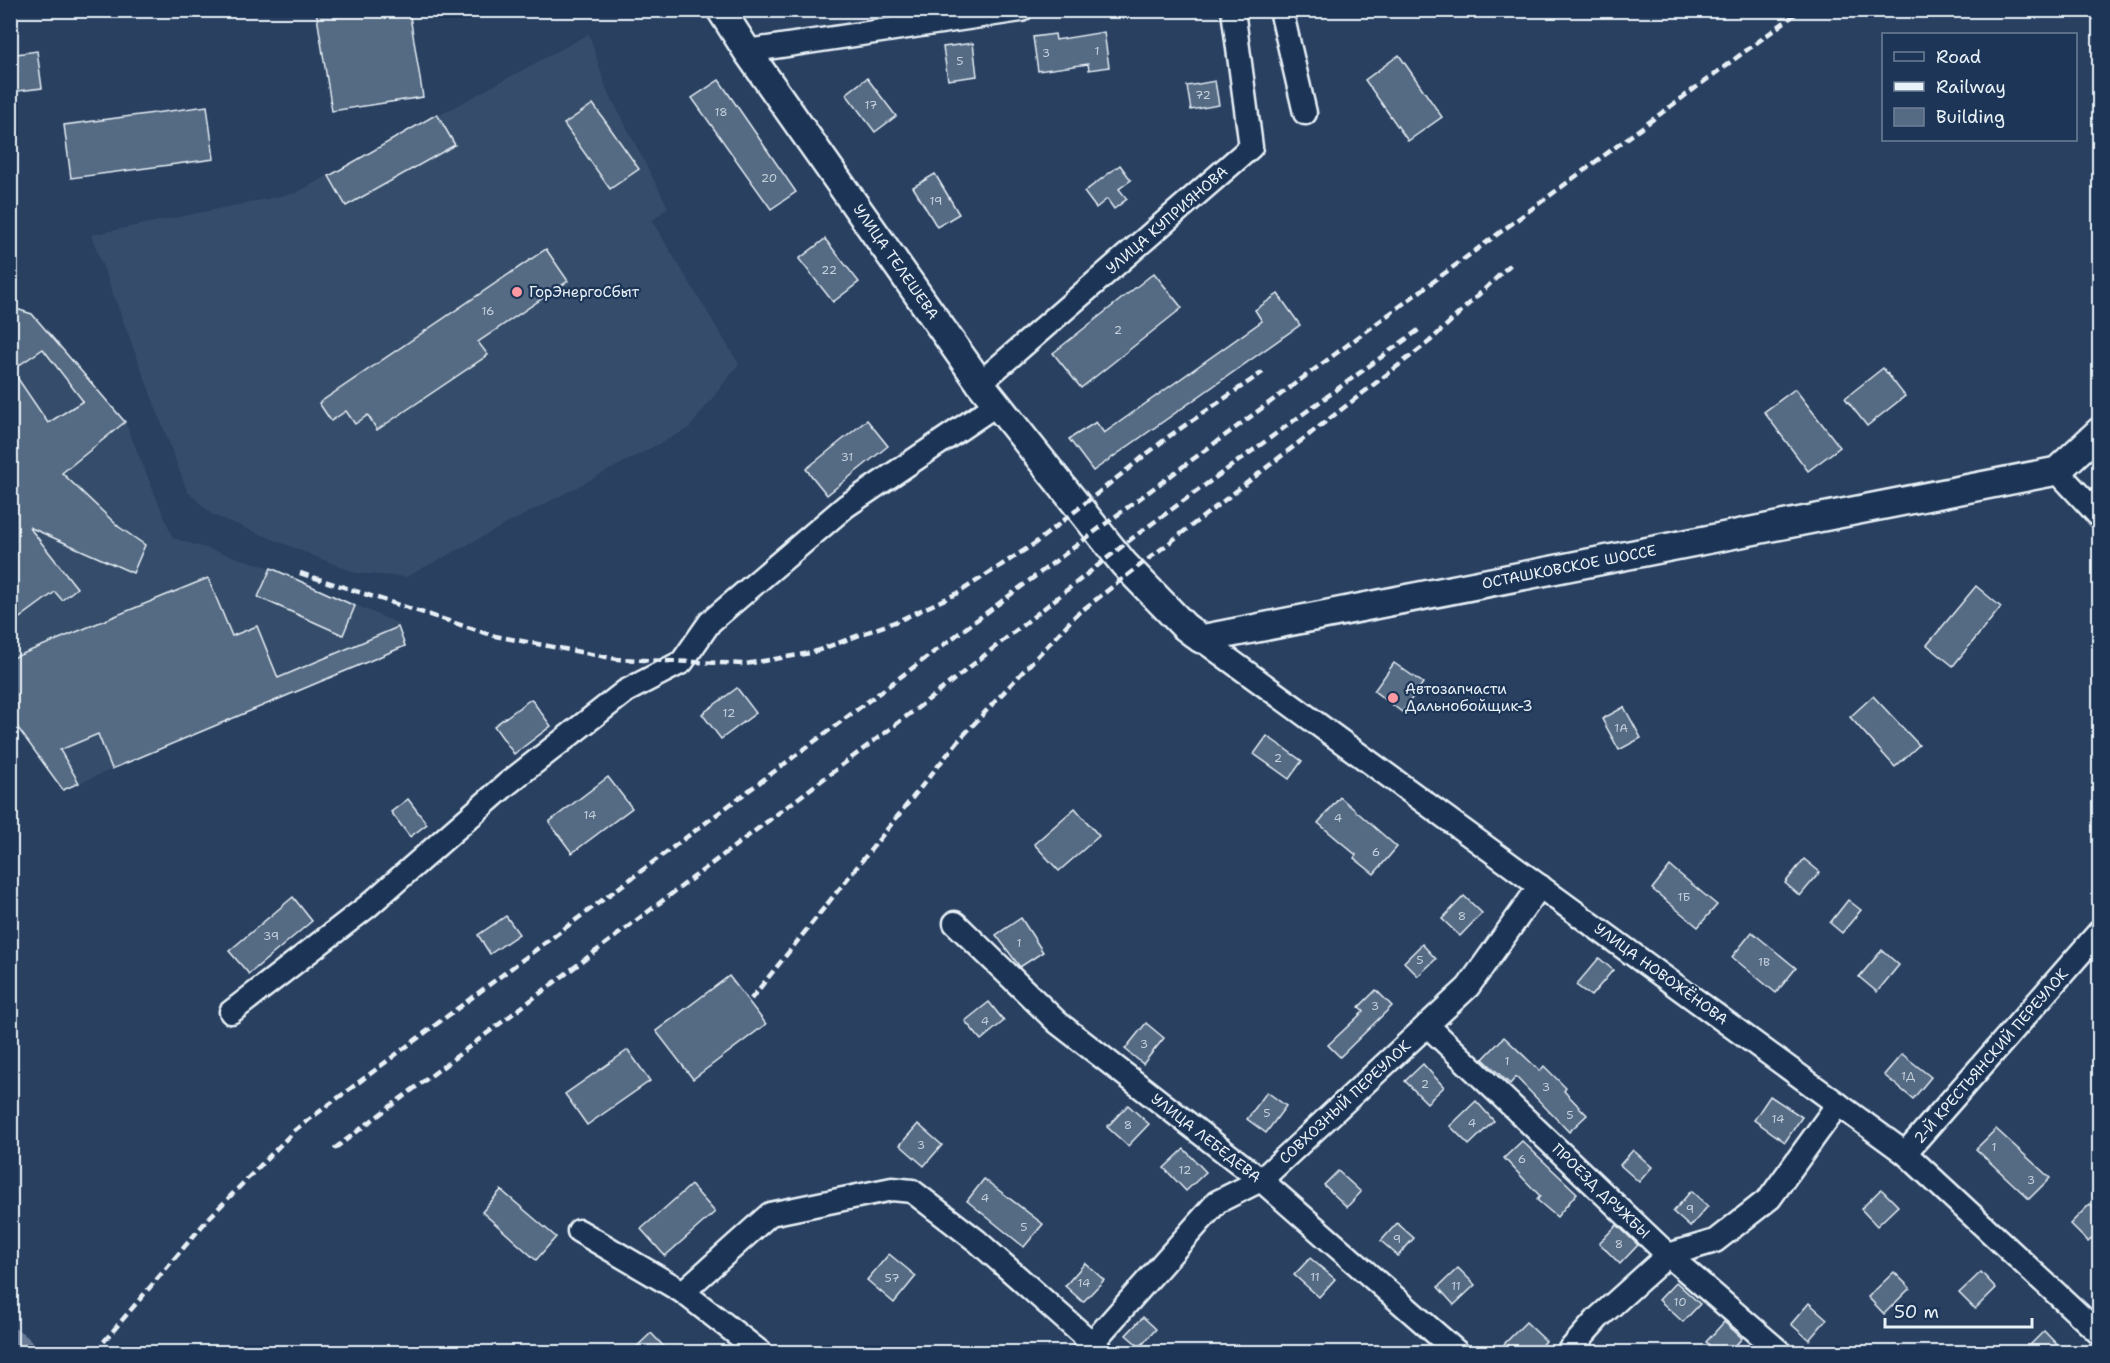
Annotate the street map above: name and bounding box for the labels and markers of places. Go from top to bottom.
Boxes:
place label: ГорЭнергоСбыт [529,282,639,302]
marker: ГорЭнергоСбыт [510,285,524,299]
place label: Автозапчасти Дальнобойщик-3 [1405,679,1533,716]
marker: Автозапчасти Дальнобойщик-3 [1386,691,1400,705]

